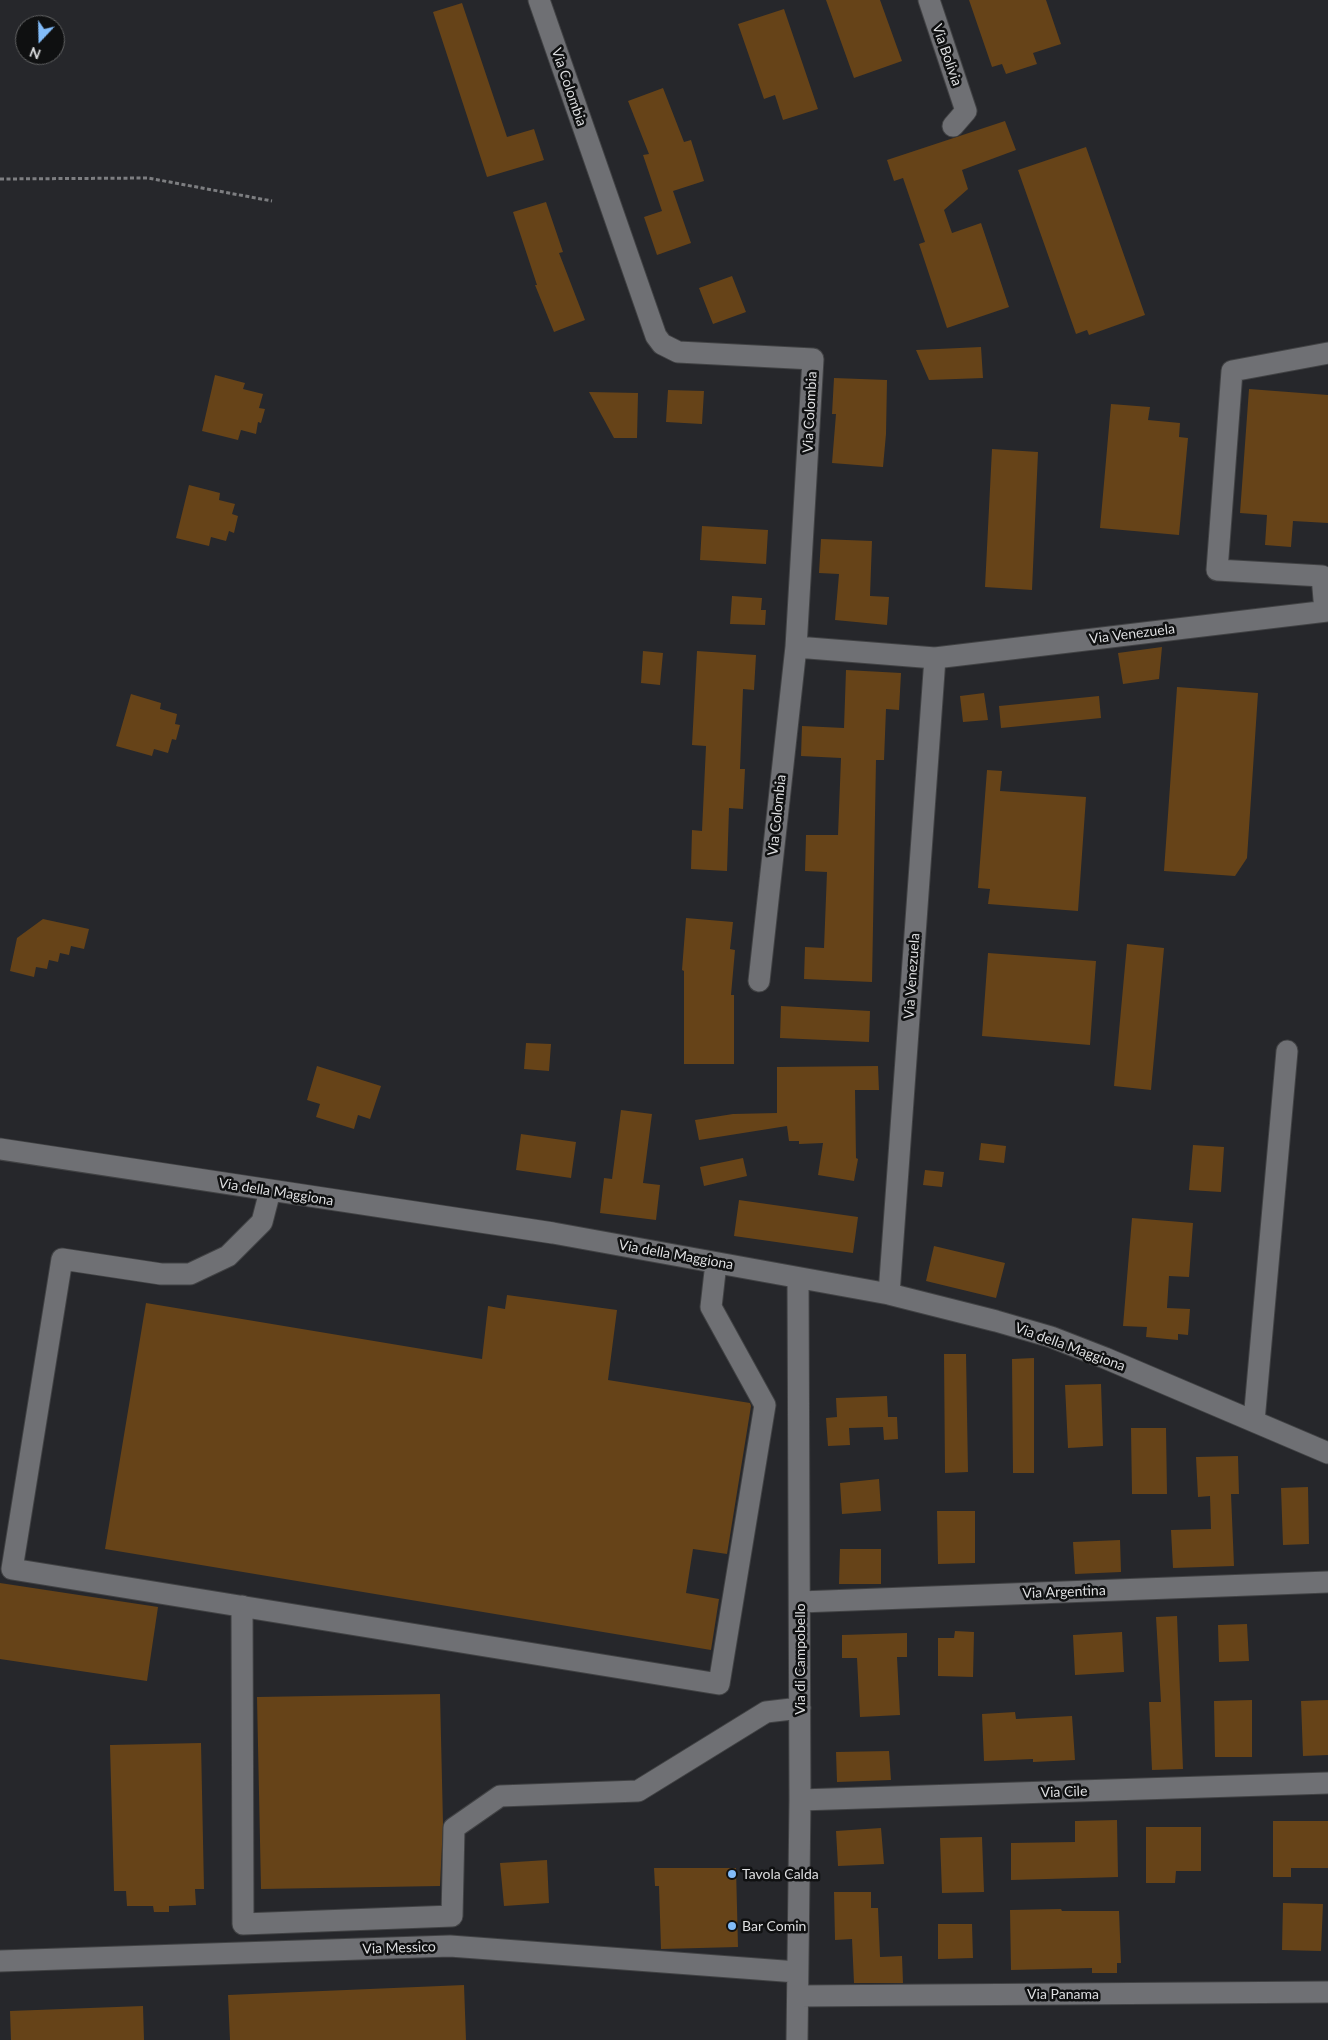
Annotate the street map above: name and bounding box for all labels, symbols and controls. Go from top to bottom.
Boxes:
north arrow [15,15,65,65]
street label: Via Bolivia [929,22,965,88]
text: N [27,44,43,63]
street label: Via Colombia [548,46,590,128]
street label: Via Colombia [799,371,821,453]
street label: Via Venezuela [1088,620,1176,648]
street label: Via Colombia [764,774,790,856]
street label: Via Venezuela [901,932,923,1020]
street label: Via della Maggiona [217,1175,335,1209]
street label: Via della Maggiona [617,1237,735,1273]
street label: Via della Maggiona [1013,1319,1127,1375]
street label: Via Argentina [1022,1582,1106,1602]
street label: Via di Campobello [792,1603,808,1715]
street label: Via Cile [1040,1783,1088,1801]
place label: Tavola Calda [742,1866,819,1882]
marker: Tavola Calda [726,1868,738,1880]
place label: Bar Comin [742,1918,806,1934]
marker: Bar Comin [726,1920,738,1932]
street label: Via Messico [362,1938,436,1958]
street label: Via Panama [1027,1986,1099,2002]

